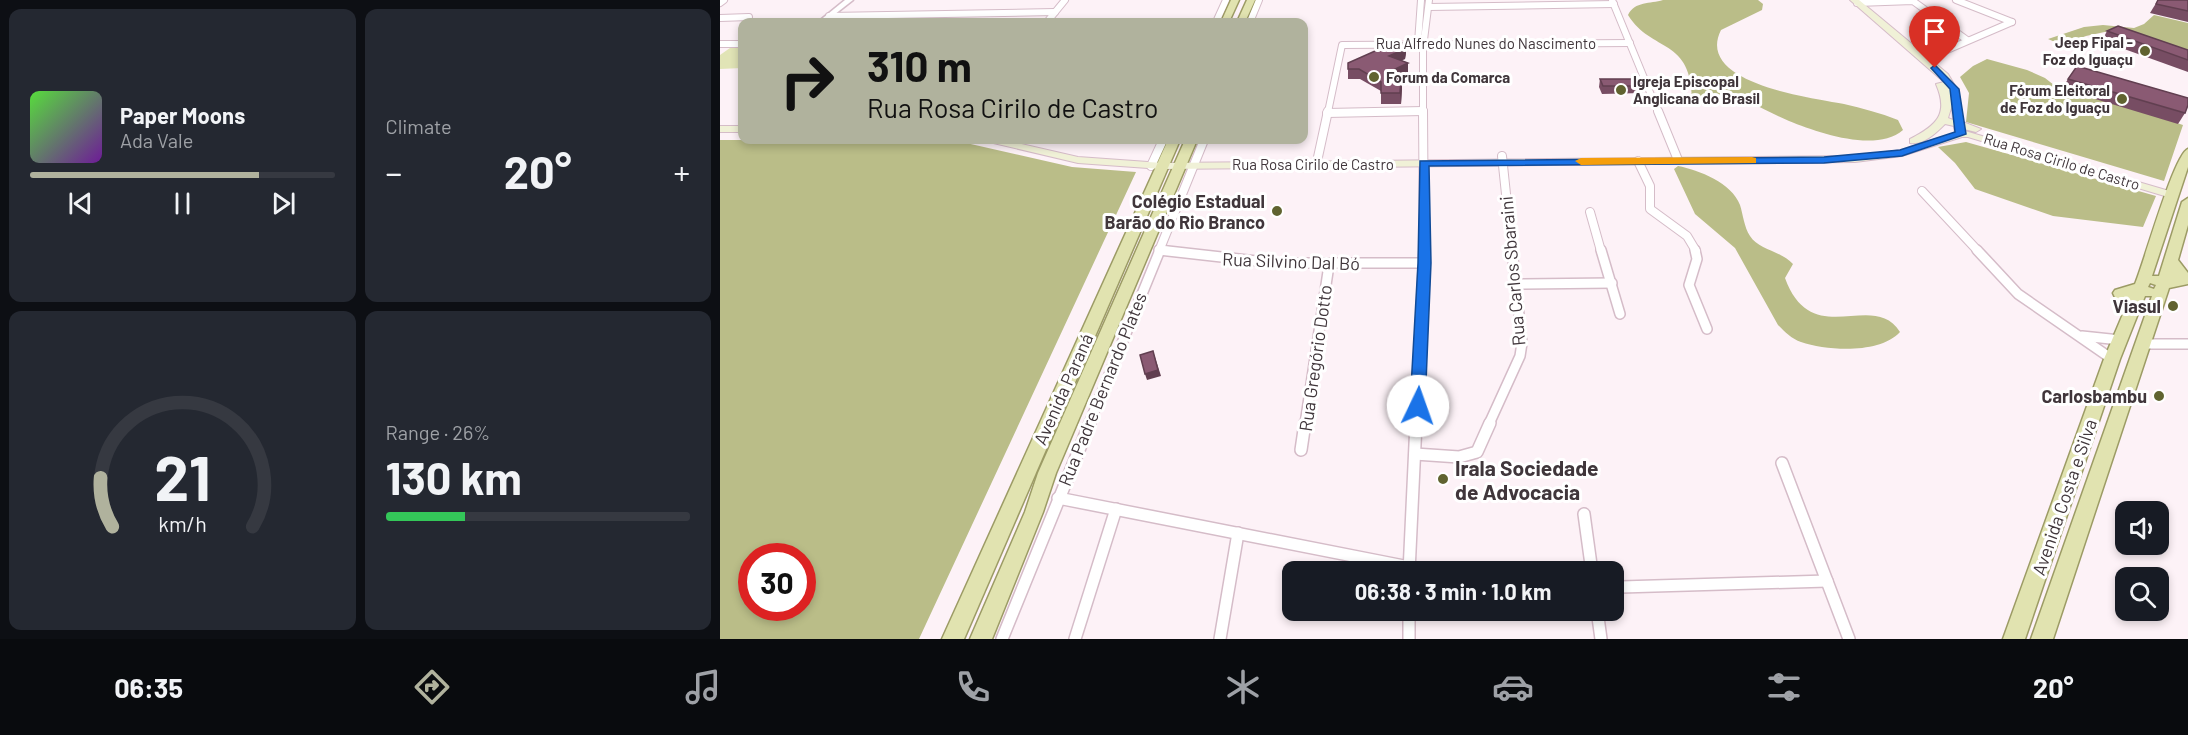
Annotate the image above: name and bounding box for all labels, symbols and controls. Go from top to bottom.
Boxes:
pin [1909,6,1960,68]
icon: arrive [1918,15,1951,48]
place label: Jeep Fipal - Foz do Iguaçu [2043,33,2133,68]
street label: Rua Alfredo Nunes do Nascimento [1376,34,1596,52]
text: 310 m [867,40,972,90]
icon: right [768,42,846,120]
marker: Jeep Fipal - Foz do Iguaçu [2138,44,2152,58]
place label: Forum da Comarca [1386,68,1510,86]
marker: Forum da Comarca [1367,70,1381,84]
place label: Igreja Episcopal Anglicana do Brasil [1633,72,1760,107]
place label: Fórum Eleitoral de Foz do Iguaçu [2000,81,2110,116]
marker: Igreja Episcopal Anglicana do Brasil [1614,83,1628,97]
text: Rua Rosa Cirilo de Castro [867,91,1159,123]
marker: Fórum Eleitoral de Foz do Iguaçu [2115,92,2129,106]
text: Paper Moons [120,102,245,128]
text: Climate [386,114,452,138]
text: Ada Vale [120,128,193,152]
street label: Rua Rosa Cirilo de Castro [1982,129,2142,193]
text: 20° [504,144,572,198]
text: − [386,152,402,192]
text: + [674,152,690,192]
street label: Rua Rosa Cirilo de Castro [1232,155,1394,173]
icon: previous [64,187,97,220]
icon: pause [166,187,199,220]
icon: next [267,187,300,220]
place label: Colégio Estadual Barão do Rio Branco [1105,190,1265,233]
street label: Rua Carlos Sbaraini [1494,195,1530,347]
marker: Colégio Estadual Barão do Rio Branco [1270,204,1284,218]
street label: Rua Silvino Dal Bó [1222,248,1360,274]
street label: Rua Gregório Dotto [1294,283,1336,433]
street label: Rua Padre Bernardo Plates [1053,289,1151,489]
place label: Viasul [2112,295,2161,317]
marker: Viasul [2166,299,2180,313]
street label: Avenida Paraná [1029,330,1097,448]
position arrow [1386,374,1450,438]
place label: Carlosbambu [2042,385,2147,407]
marker: Carlosbambu [2152,389,2166,403]
street label: Avenida Costa e Silva [2027,416,2101,578]
text: Range · 26% [386,420,490,444]
text: 21 [154,439,211,513]
text: 130 km [386,450,522,504]
place label: Irala Sociedade de Advocacia [1455,455,1599,504]
marker: Irala Sociedade de Advocacia [1436,472,1450,486]
map controls [2115,501,2169,621]
button: sound [2115,501,2169,555]
text: km/h [158,512,207,537]
speed limit sign: 30 [738,543,816,621]
button: search [2115,567,2169,621]
text: 06:38 · 3 min · 1.0 km [1355,578,1551,604]
icon: directions [411,666,453,708]
icon: music [682,666,724,708]
icon: phone [952,666,994,708]
icon: climate [1222,666,1264,708]
icon: car [1492,666,1534,708]
icon: filters [1763,666,1805,708]
text: 06:35 [114,671,183,703]
text: 20° [2033,671,2074,703]

